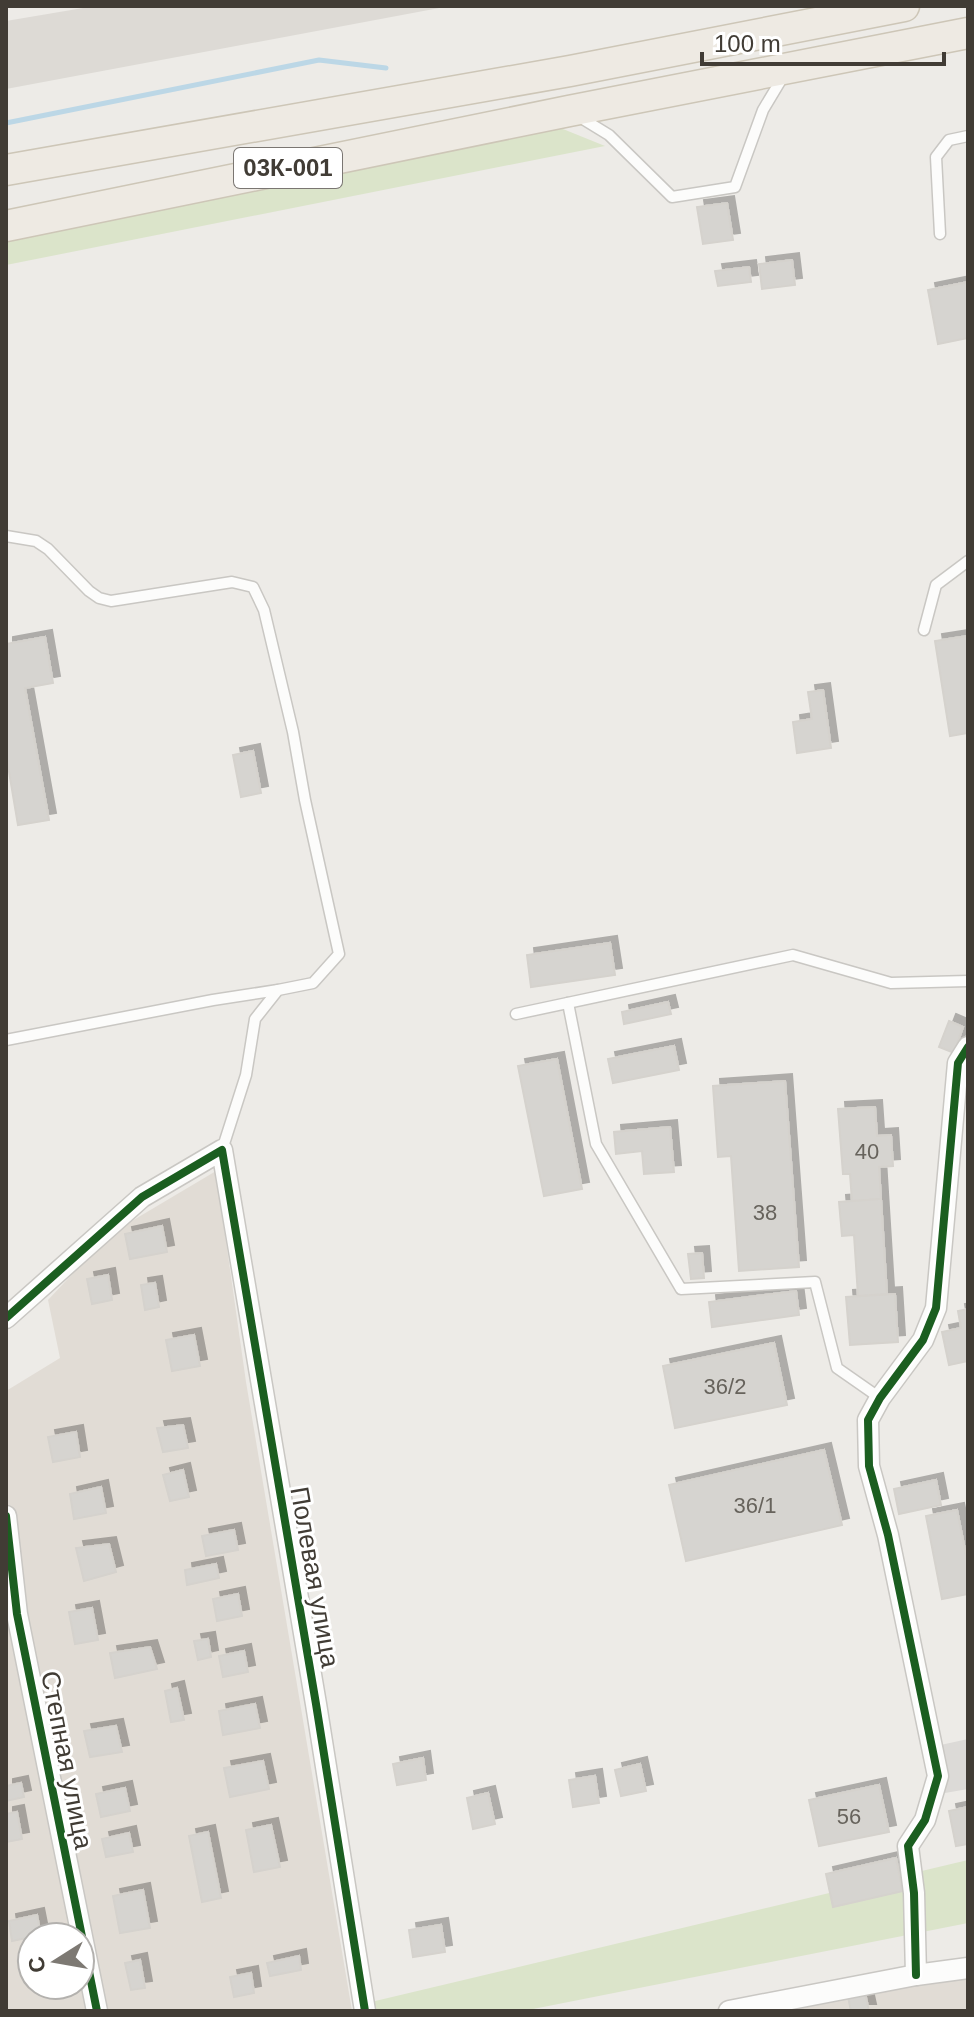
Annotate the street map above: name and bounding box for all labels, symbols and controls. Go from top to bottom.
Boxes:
scale bar [702,16,944,66]
text: 100 m [714,30,781,57]
road number: 03К-001 [234,148,342,188]
house number: 40 [855,1139,879,1164]
house number: 38 [753,1200,777,1225]
house number: 36/2 [704,1374,746,1399]
street label: Полевая улица [284,1484,346,1670]
house number: 36/1 [734,1493,776,1518]
street label: Степная улица [35,1669,99,1852]
house number: 56 [837,1804,861,1829]
north arrow [16,1921,96,2001]
text: С [23,1954,51,1975]

